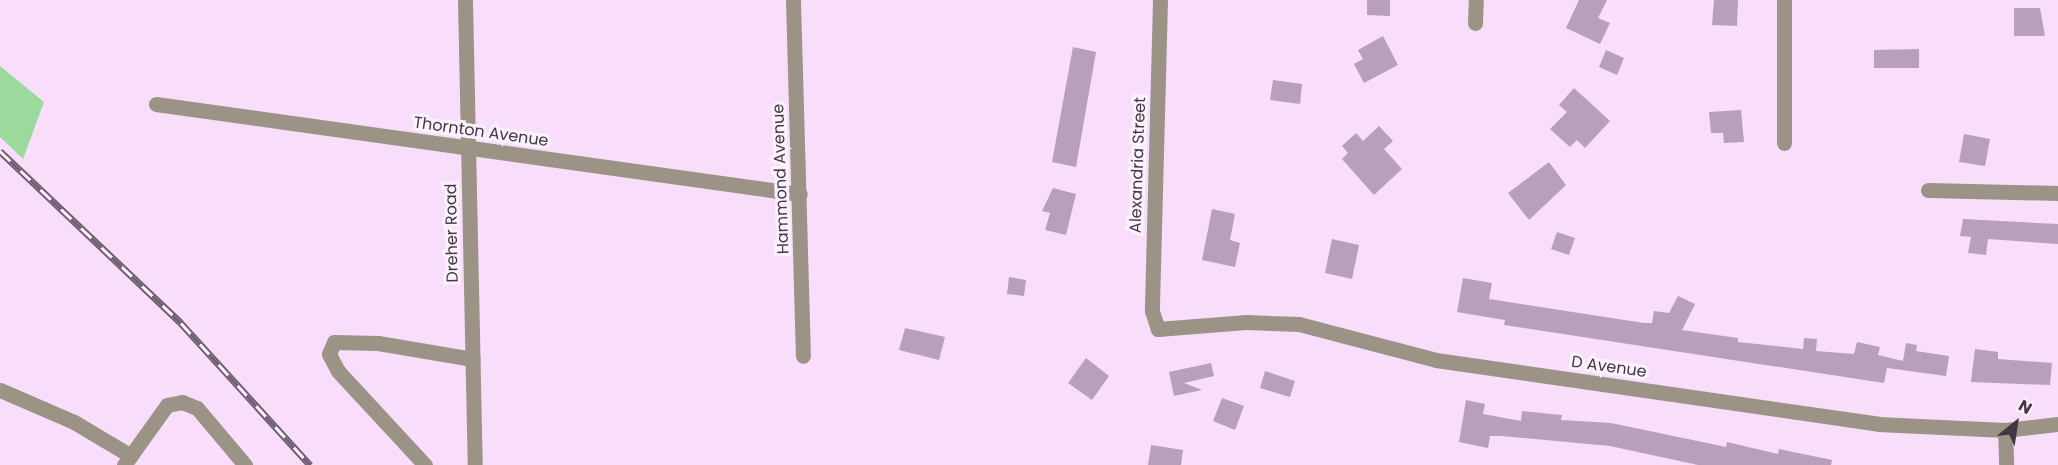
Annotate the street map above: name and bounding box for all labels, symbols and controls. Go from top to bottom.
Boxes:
street label: Alexandria Street [1126,97,1150,233]
street label: Hammond Avenue [769,103,793,255]
street label: Thornton Avenue [412,113,550,151]
street label: Dreher Road [442,183,462,283]
street label: D Avenue [1570,352,1648,382]
north arrow [1986,393,2046,453]
text: N [2014,394,2036,420]

